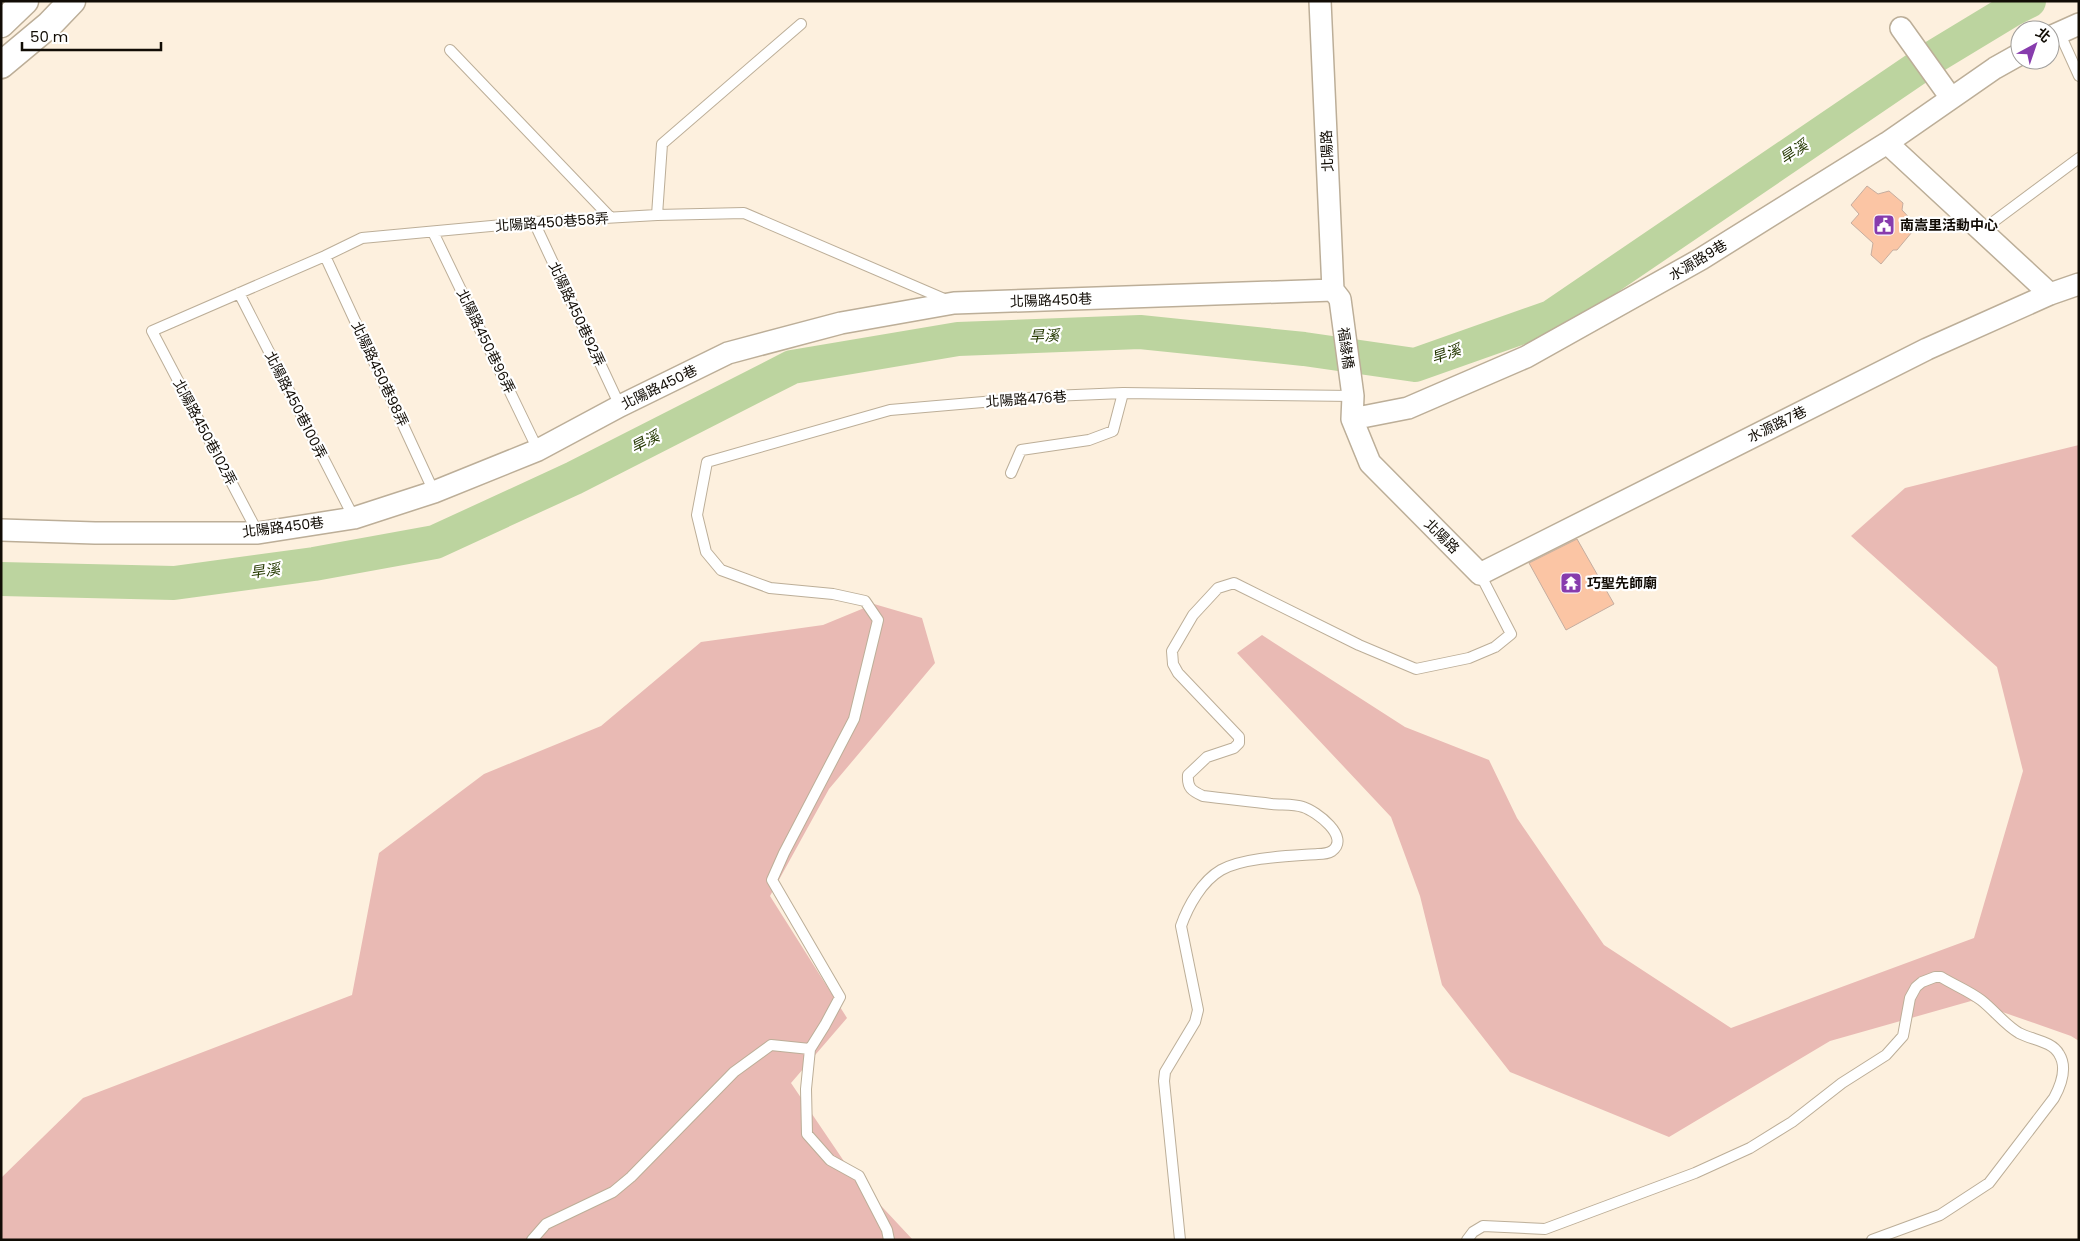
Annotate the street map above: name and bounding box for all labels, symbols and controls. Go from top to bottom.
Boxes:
scale bar [22,20,161,52]
north arrow [2010,20,2060,70]
text: 北 [2032,23,2055,47]
text: 50 m [30,26,68,47]
street label: 北陽路 [1316,130,1338,172]
water label: 旱溪 [1775,133,1814,169]
street label: 北陽路450巷58弄 [494,208,610,236]
public building icon: 南嵩里活動中心 [1872,213,1896,237]
place label: 南嵩里活動中心 [1900,215,1998,235]
street label: 水源路9巷 [1665,235,1731,285]
street label: 北陽路450巷92弄 [544,258,610,370]
street label: 北陽路450巷96弄 [452,285,520,397]
street label: 北陽路450巷 [1009,289,1093,311]
street label: 北陽路450巷98弄 [347,318,413,430]
water label: 旱溪 [1029,324,1061,347]
street label: 福緣橋 [1333,326,1359,370]
water label: 旱溪 [1428,338,1465,368]
street label: 北陽路450巷100弄 [260,348,332,462]
street label: 北陽路450巷 [618,360,700,414]
street label: 北陽路450巷102弄 [169,375,241,489]
street label: 北陽路476巷 [985,386,1067,412]
street label: 水源路7巷 [1744,401,1810,447]
water label: 旱溪 [627,424,665,458]
street label: 北陽路450巷 [241,512,325,542]
street label: 北陽路 [1420,514,1464,558]
water label: 旱溪 [249,558,283,583]
temple icon: 巧聖先師廟 [1559,571,1583,595]
place label: 巧聖先師廟 [1587,573,1657,593]

